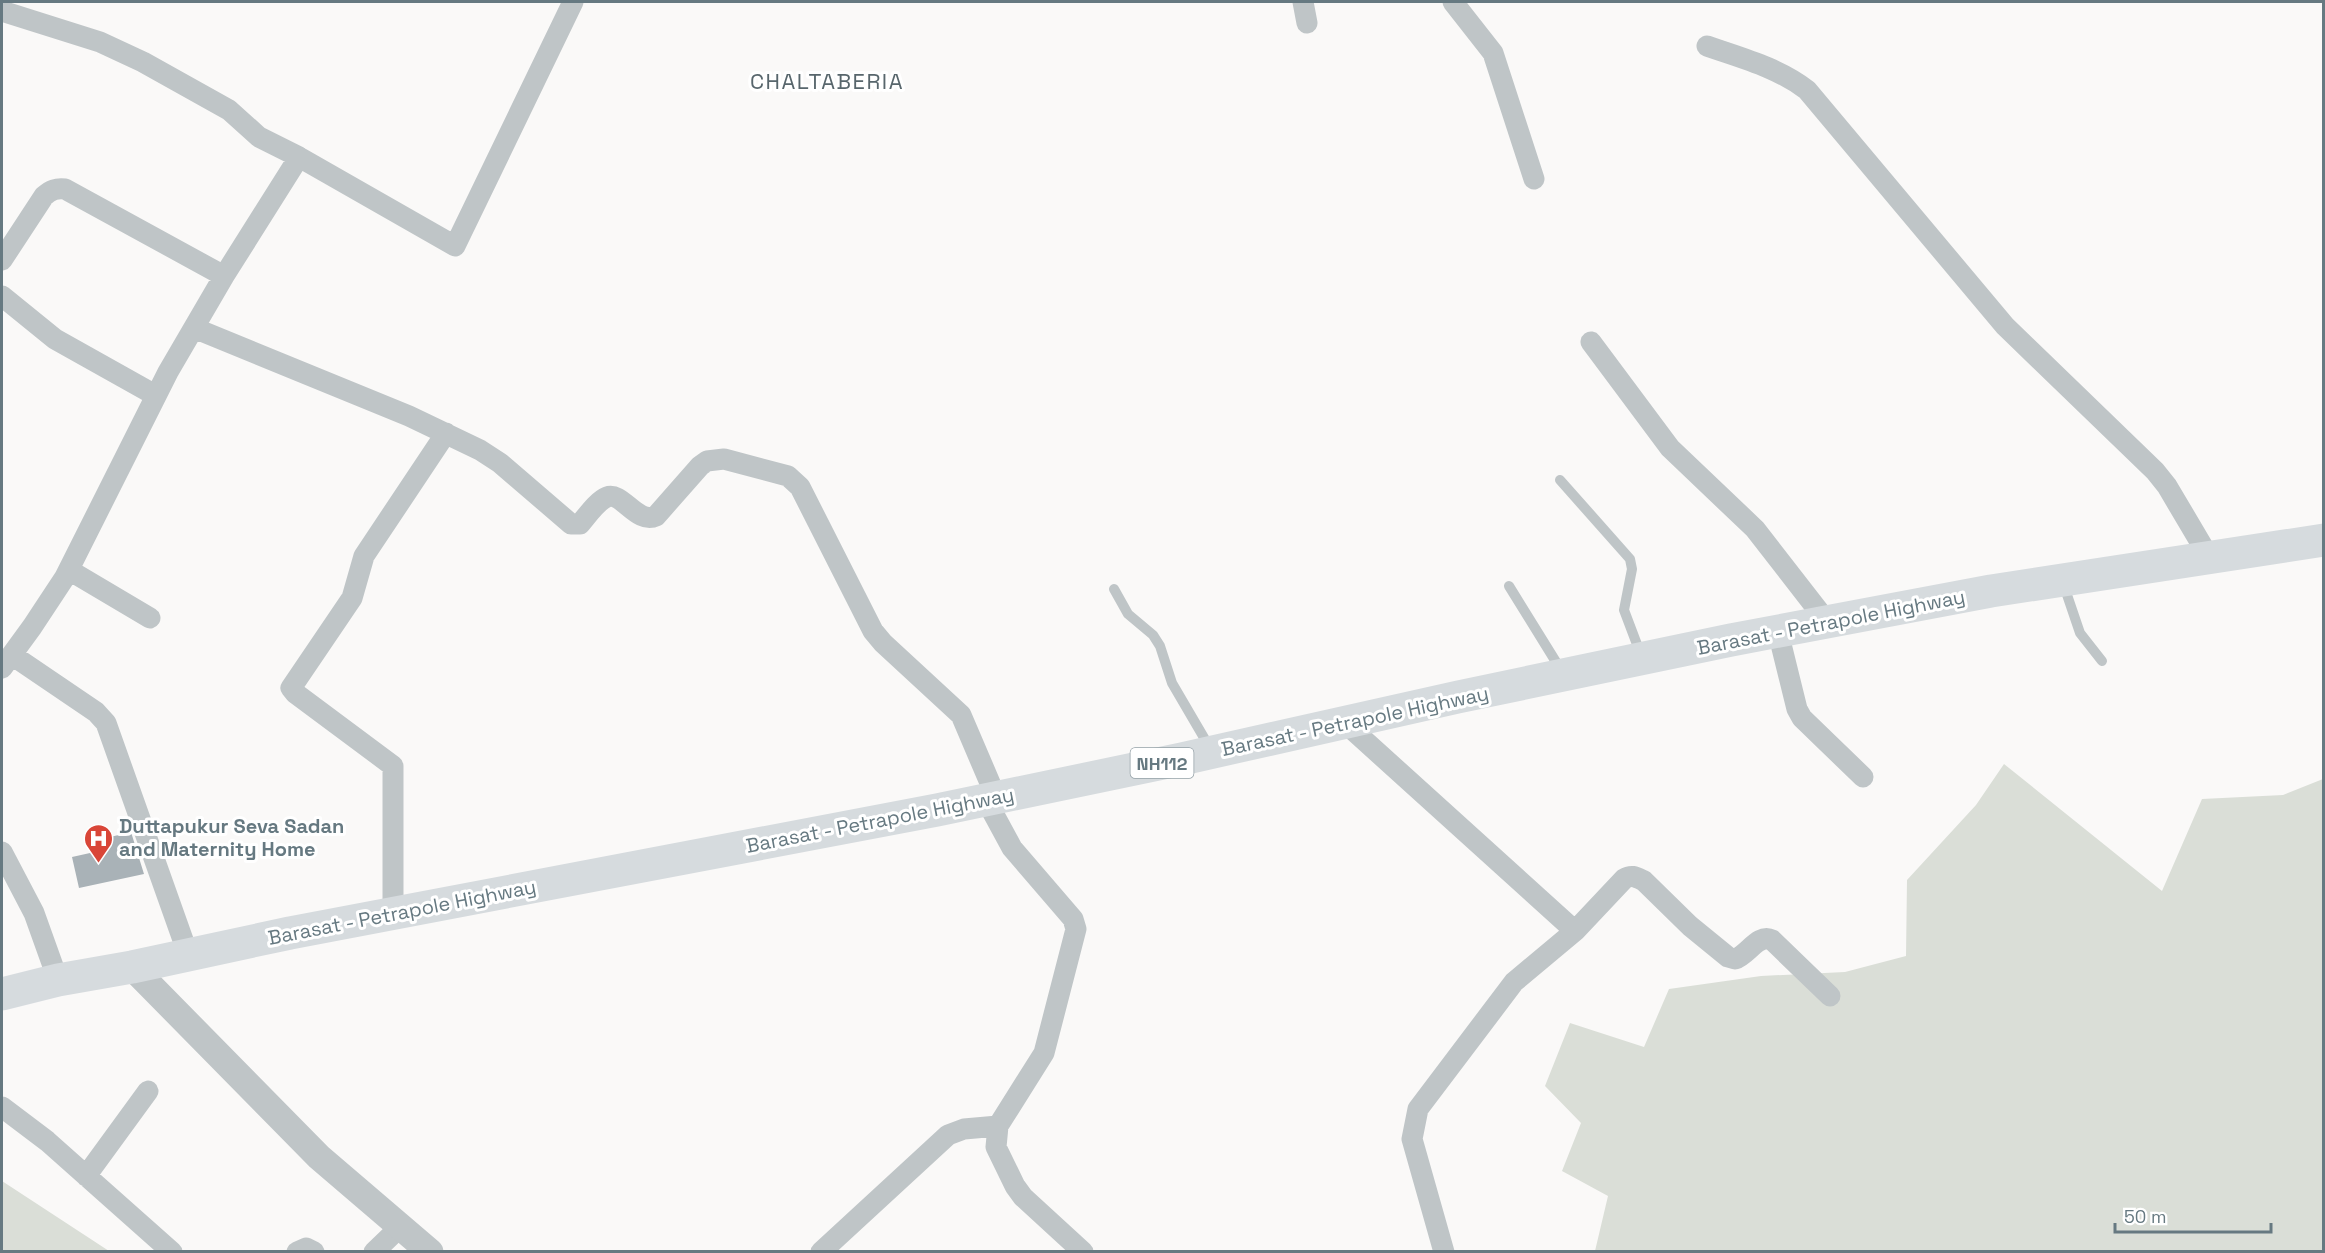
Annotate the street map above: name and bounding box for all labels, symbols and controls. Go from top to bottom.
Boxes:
district label: CHALTABERIA [750,67,904,95]
street label: Barasat - Petrapole Highway [1695,583,1967,661]
street label: Barasat - Petrapole Highway [1219,680,1491,762]
road number: NH112 [1130,748,1194,778]
street label: Barasat - Petrapole Highway [744,781,1016,859]
place label: Duttapukur Seva Sadan and Maternity Home [119,813,344,862]
hospital icon: Duttapukur Seva Sadan and Maternity Home [82,822,114,864]
street label: Barasat - Petrapole Highway [266,873,538,951]
scale bar [2115,1196,2271,1234]
text: 50 m [2124,1205,2166,1228]

